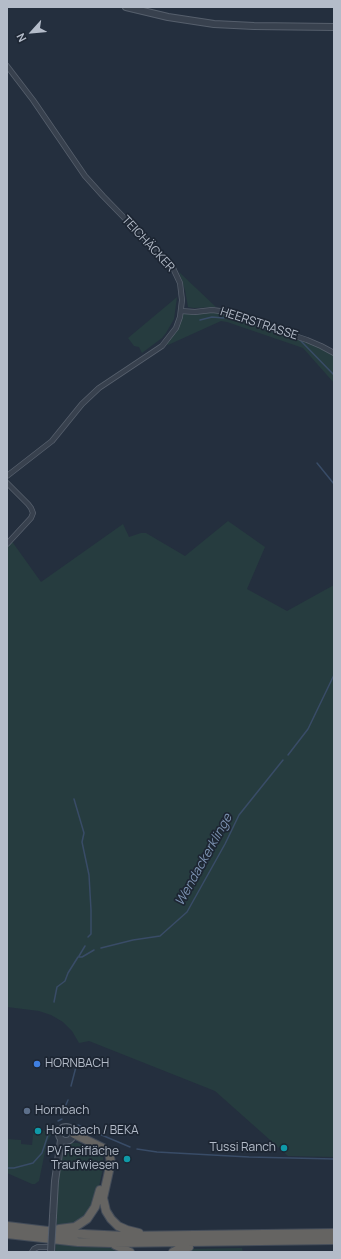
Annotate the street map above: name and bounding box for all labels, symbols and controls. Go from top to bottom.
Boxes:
north arrow [12,12,52,52]
text: N [12,31,29,45]
street label: TEICHÄCKER [118,213,178,275]
street label: HEERSTRASSE [218,305,300,343]
water label: Wendackerklinge [172,811,236,909]
place label: HORNBACH [45,1057,109,1071]
marker: HORNBACH [32,1059,42,1069]
place label: Hornbach [35,1104,89,1118]
marker: Hornbach [22,1106,32,1116]
place label: Hornbach / BEKA [46,1124,139,1138]
marker: Hornbach / BEKA [33,1126,43,1136]
place label: Tussi Ranch [209,1141,276,1155]
marker: Tussi Ranch [279,1143,289,1153]
place label: PV Freifläche Traufwiesen [47,1145,119,1173]
marker: PV Freifläche Traufwiesen [122,1154,132,1164]

